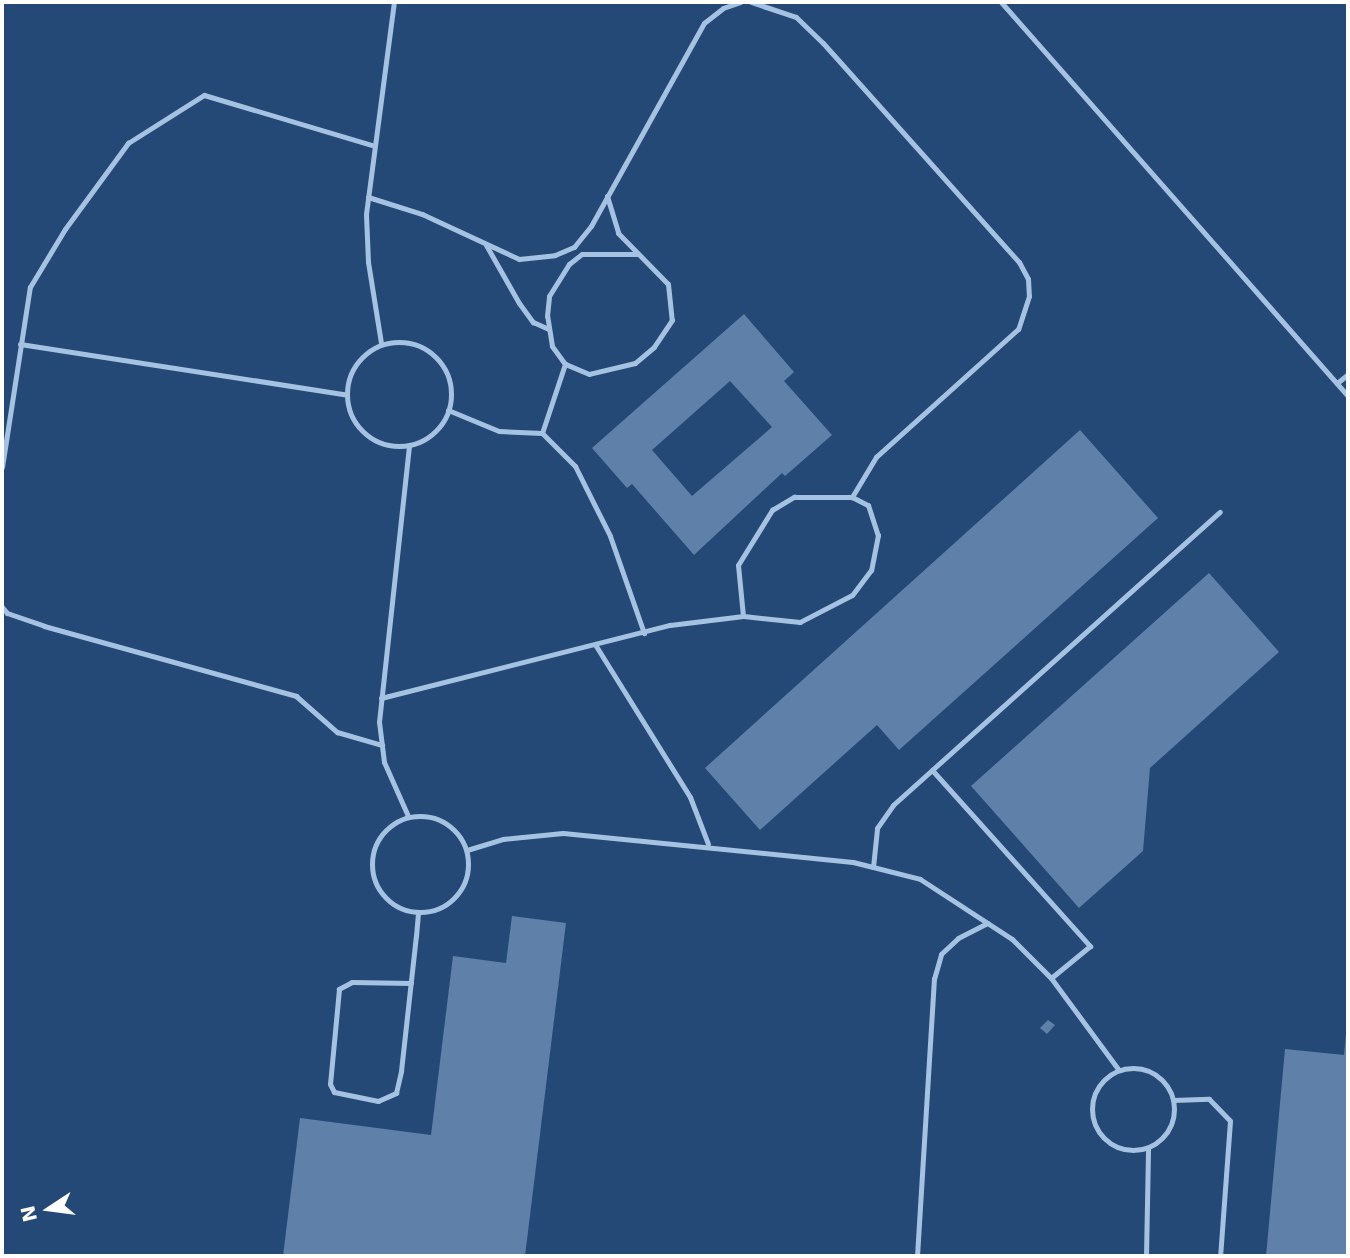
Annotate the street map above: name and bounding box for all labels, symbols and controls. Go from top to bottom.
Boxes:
north arrow [14,1174,84,1244]
text: N [16,1204,41,1224]

